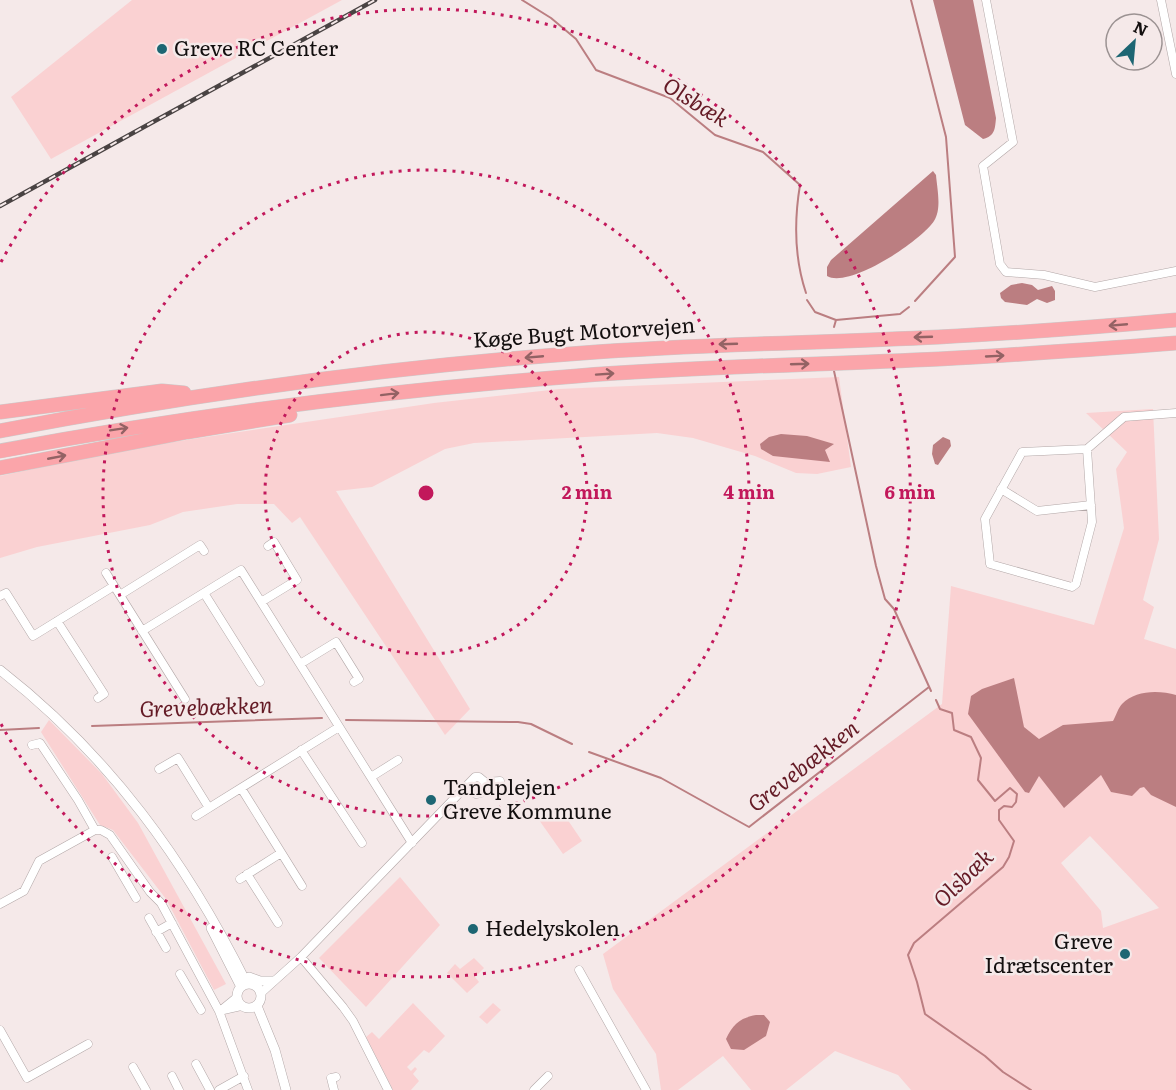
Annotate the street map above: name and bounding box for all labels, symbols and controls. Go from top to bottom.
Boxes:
north arrow [1104,12,1164,72]
text: N [1130,14,1152,41]
place label: Greve RC Center [174,31,338,62]
marker: Greve RC Center [155,42,169,56]
water label: Olsbæk [657,68,736,134]
street label: Køge Bugt Motorvejen [472,307,696,354]
one-way arrow [1108,320,1128,331]
one-way arrow [914,332,934,343]
one-way arrow [719,339,739,350]
one-way arrow [984,350,1004,361]
one-way arrow [524,352,544,363]
one-way arrow [789,359,809,370]
one-way arrow [595,368,615,379]
one-way arrow [380,388,399,399]
one-way arrow [109,424,129,435]
one-way arrow [47,451,67,462]
text: 2 min [562,478,613,505]
text: 4 min [723,478,775,505]
text: 6 min [884,478,936,505]
centre of rings [416,483,436,503]
water label: Grevebækken [139,687,273,724]
water label: Grevebækken [739,711,865,819]
place label: Tandplejen Greve Kommune [443,770,612,825]
marker: Tandplejen Greve Kommune [424,793,438,807]
water label: Olsbæk [924,840,999,914]
place label: Hedelyskolen [485,911,620,942]
marker: Hedelyskolen [466,922,480,936]
place label: Greve Idrætscenter [985,924,1113,979]
marker: Greve Idrætscenter [1118,947,1132,961]

